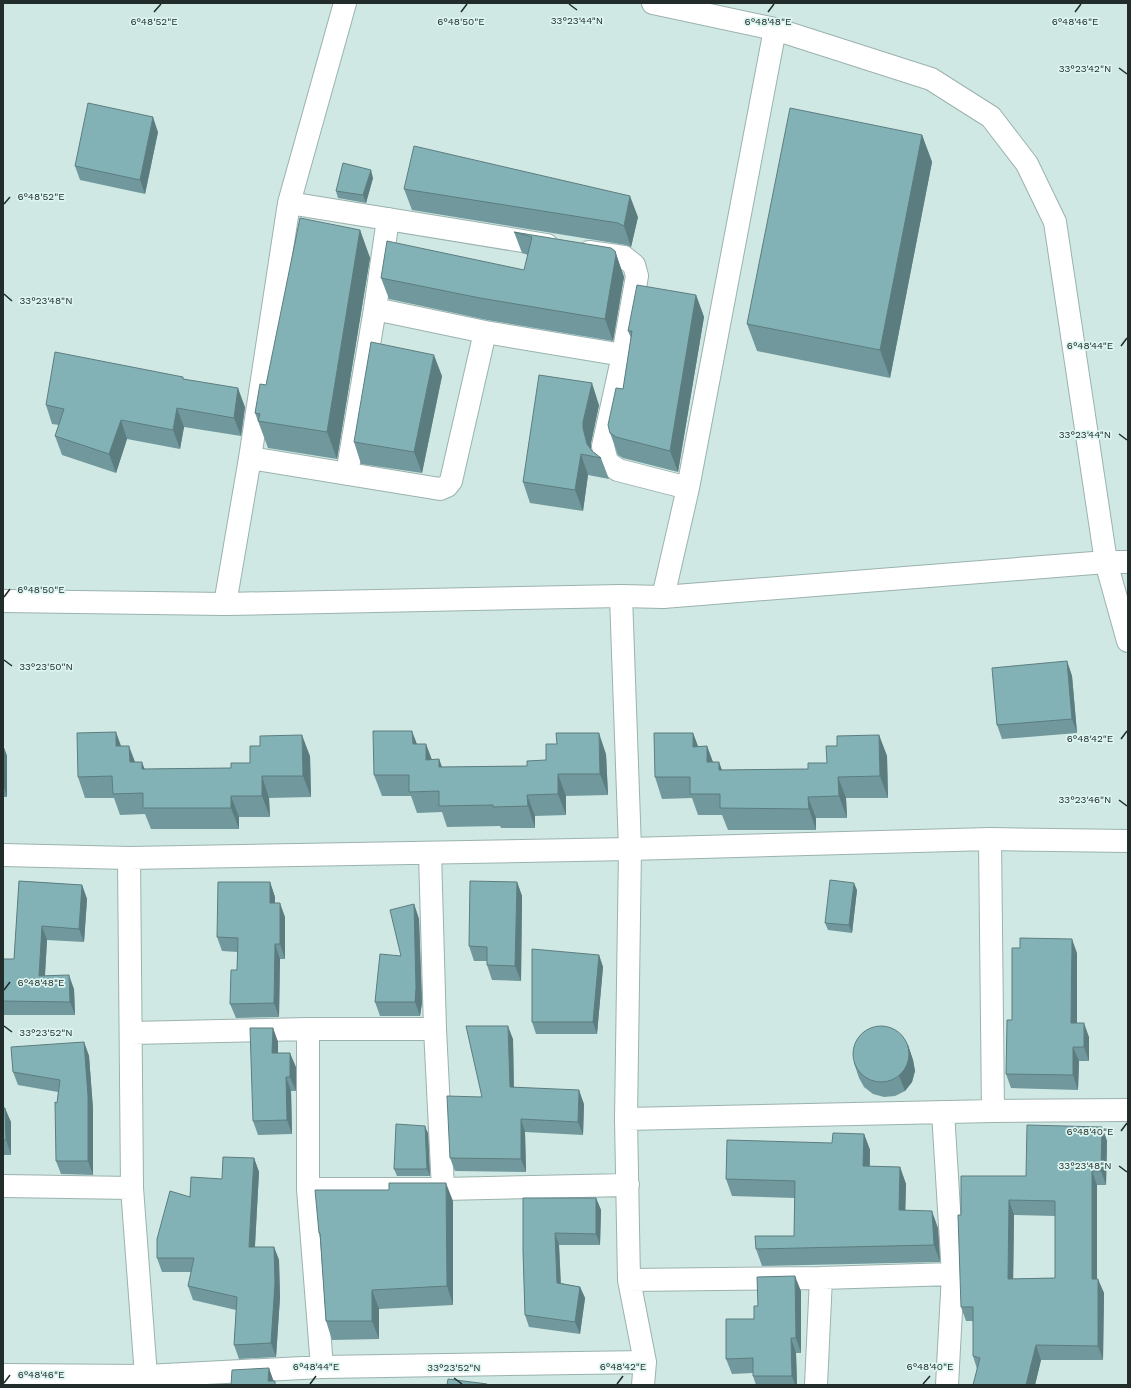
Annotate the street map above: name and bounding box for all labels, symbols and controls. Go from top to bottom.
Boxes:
text: 33°23'44"N [551,15,603,26]
text: 6°48'52"E [130,16,178,27]
text: 6°48'50"E [437,16,485,27]
text: 6°48'48"E [745,16,791,27]
text: 6°48'46"E [1052,16,1098,27]
text: 33°23'42"N [1059,63,1111,74]
text: 6°48'52"E [17,191,65,202]
text: 33°23'48"N [20,295,73,306]
text: 6°48'44"E [1067,340,1113,351]
text: 33°23'44"N [1059,429,1111,440]
text: 6°48'50"E [17,584,65,595]
text: 33°23'50"N [19,661,73,672]
text: 6°48'42"E [1067,733,1113,744]
text: 33°23'46"N [1059,794,1111,805]
text: 6°48'48"E [18,977,64,988]
text: 33°23'52"N [19,1027,73,1038]
text: 6°48'40"E [1067,1126,1113,1137]
text: 33°23'48"N [1059,1160,1112,1171]
text: 6°48'44"E [293,1361,339,1372]
text: 6°48'42"E [600,1361,646,1372]
text: 6°48'40"E [907,1361,953,1372]
text: 33°23'52"N [427,1362,481,1373]
text: 6°48'46"E [18,1369,64,1380]

